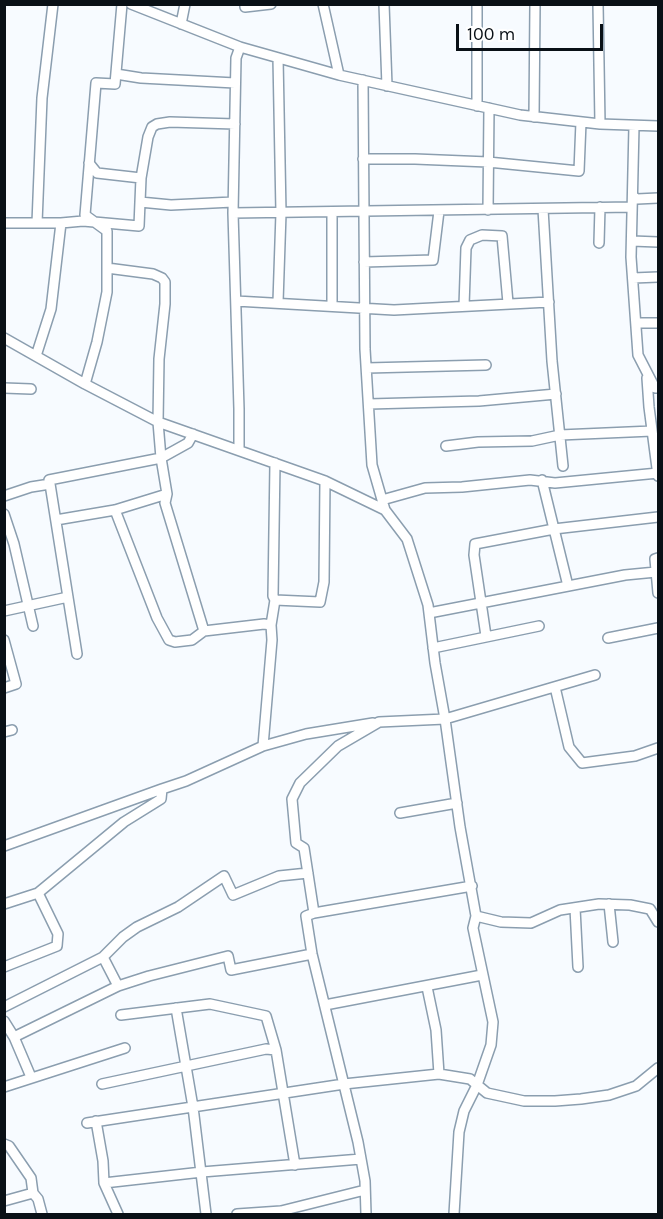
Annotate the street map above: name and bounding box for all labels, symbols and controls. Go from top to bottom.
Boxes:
scale bar [459,12,606,50]
text: 100 m [467,23,515,45]

